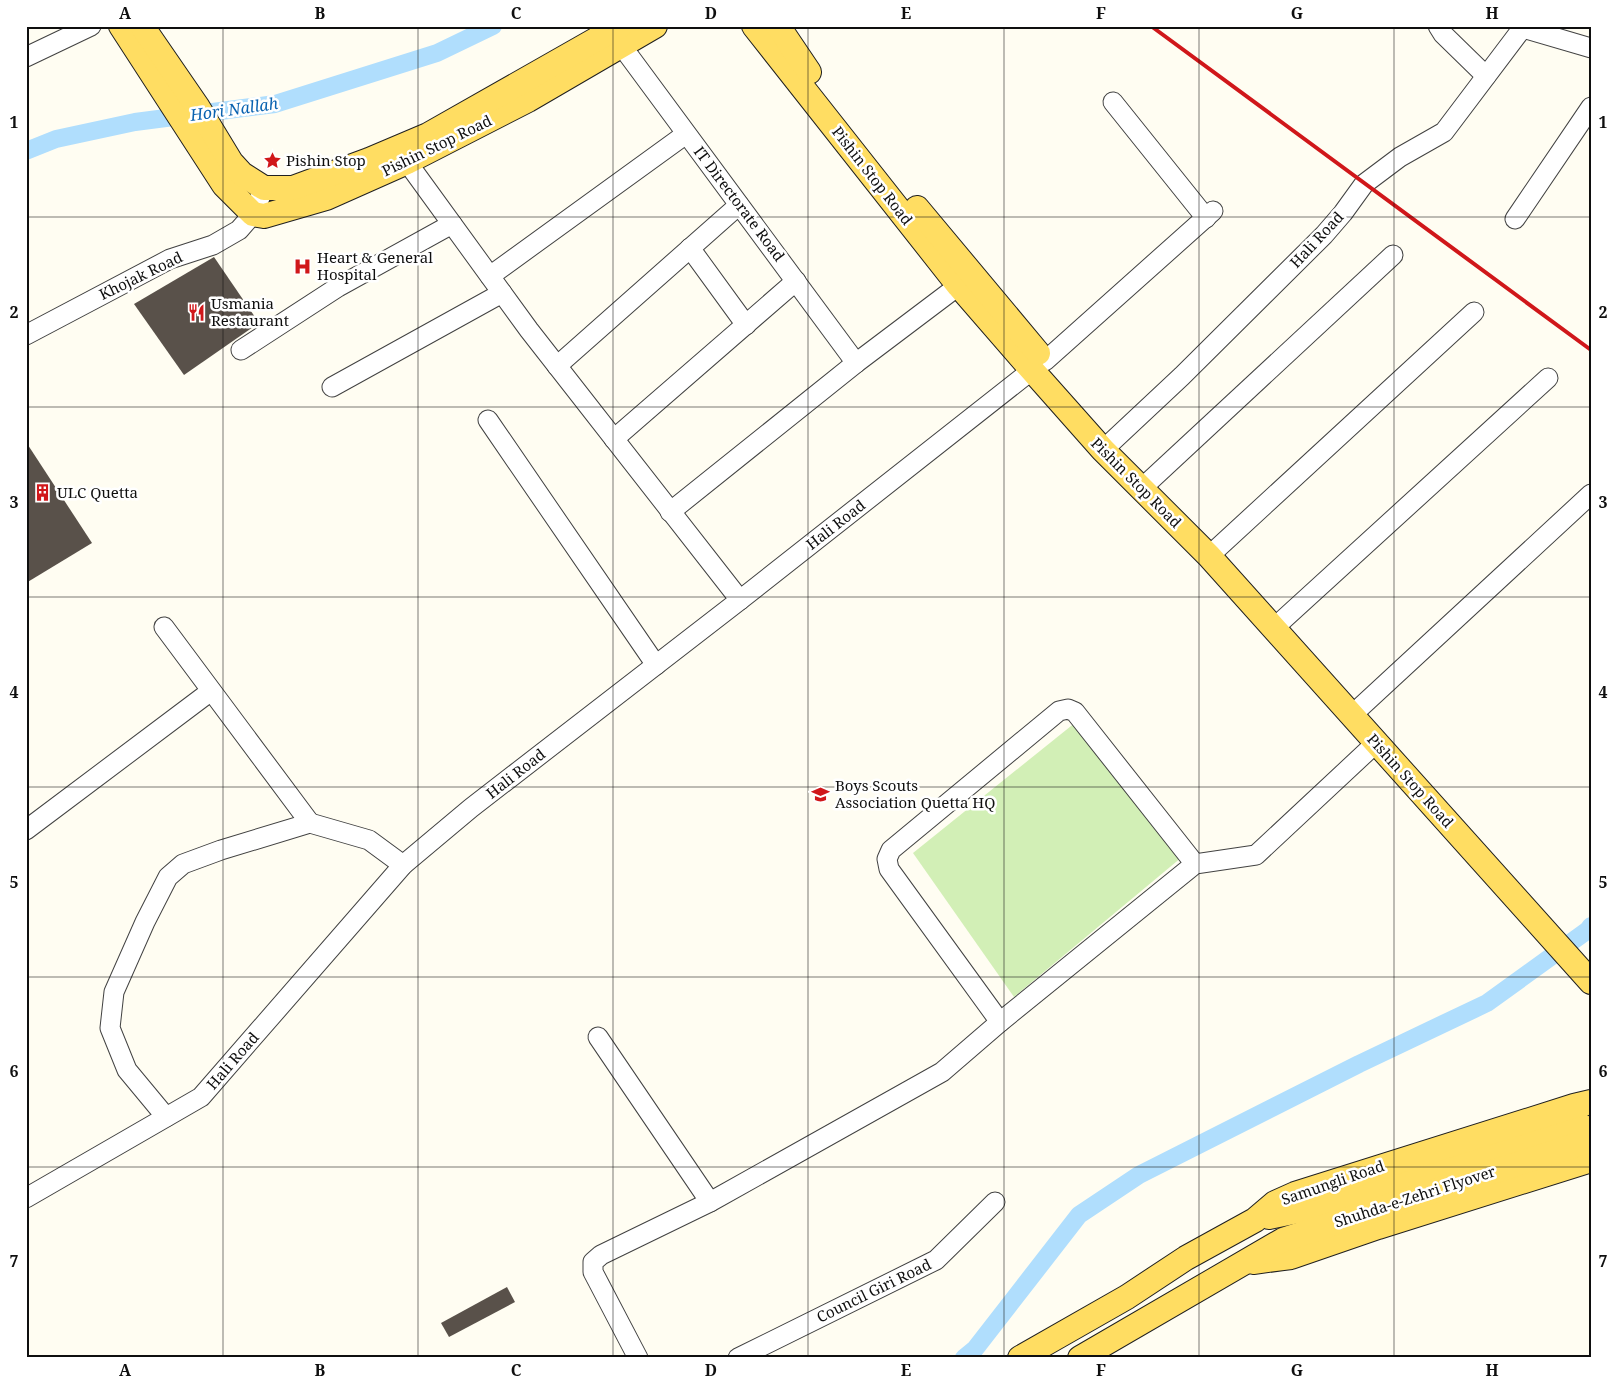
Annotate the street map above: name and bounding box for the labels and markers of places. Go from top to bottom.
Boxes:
place label: Pishin Stop [286,150,366,170]
place icon: Pishin Stop [262,151,282,171]
place label: Heart & General Hospital [317,247,433,284]
hospital icon: Heart & General Hospital [293,257,313,277]
place label: Usmania Restaurant [211,293,289,330]
restaurant icon: Usmania Restaurant [187,303,207,323]
place label: ULC Quetta [57,482,138,502]
building icon: ULC Quetta [33,483,53,503]
place label: Boys Scouts Association Quetta HQ [835,775,995,812]
school or university icon: Boys Scouts Association Quetta HQ [811,785,831,805]

